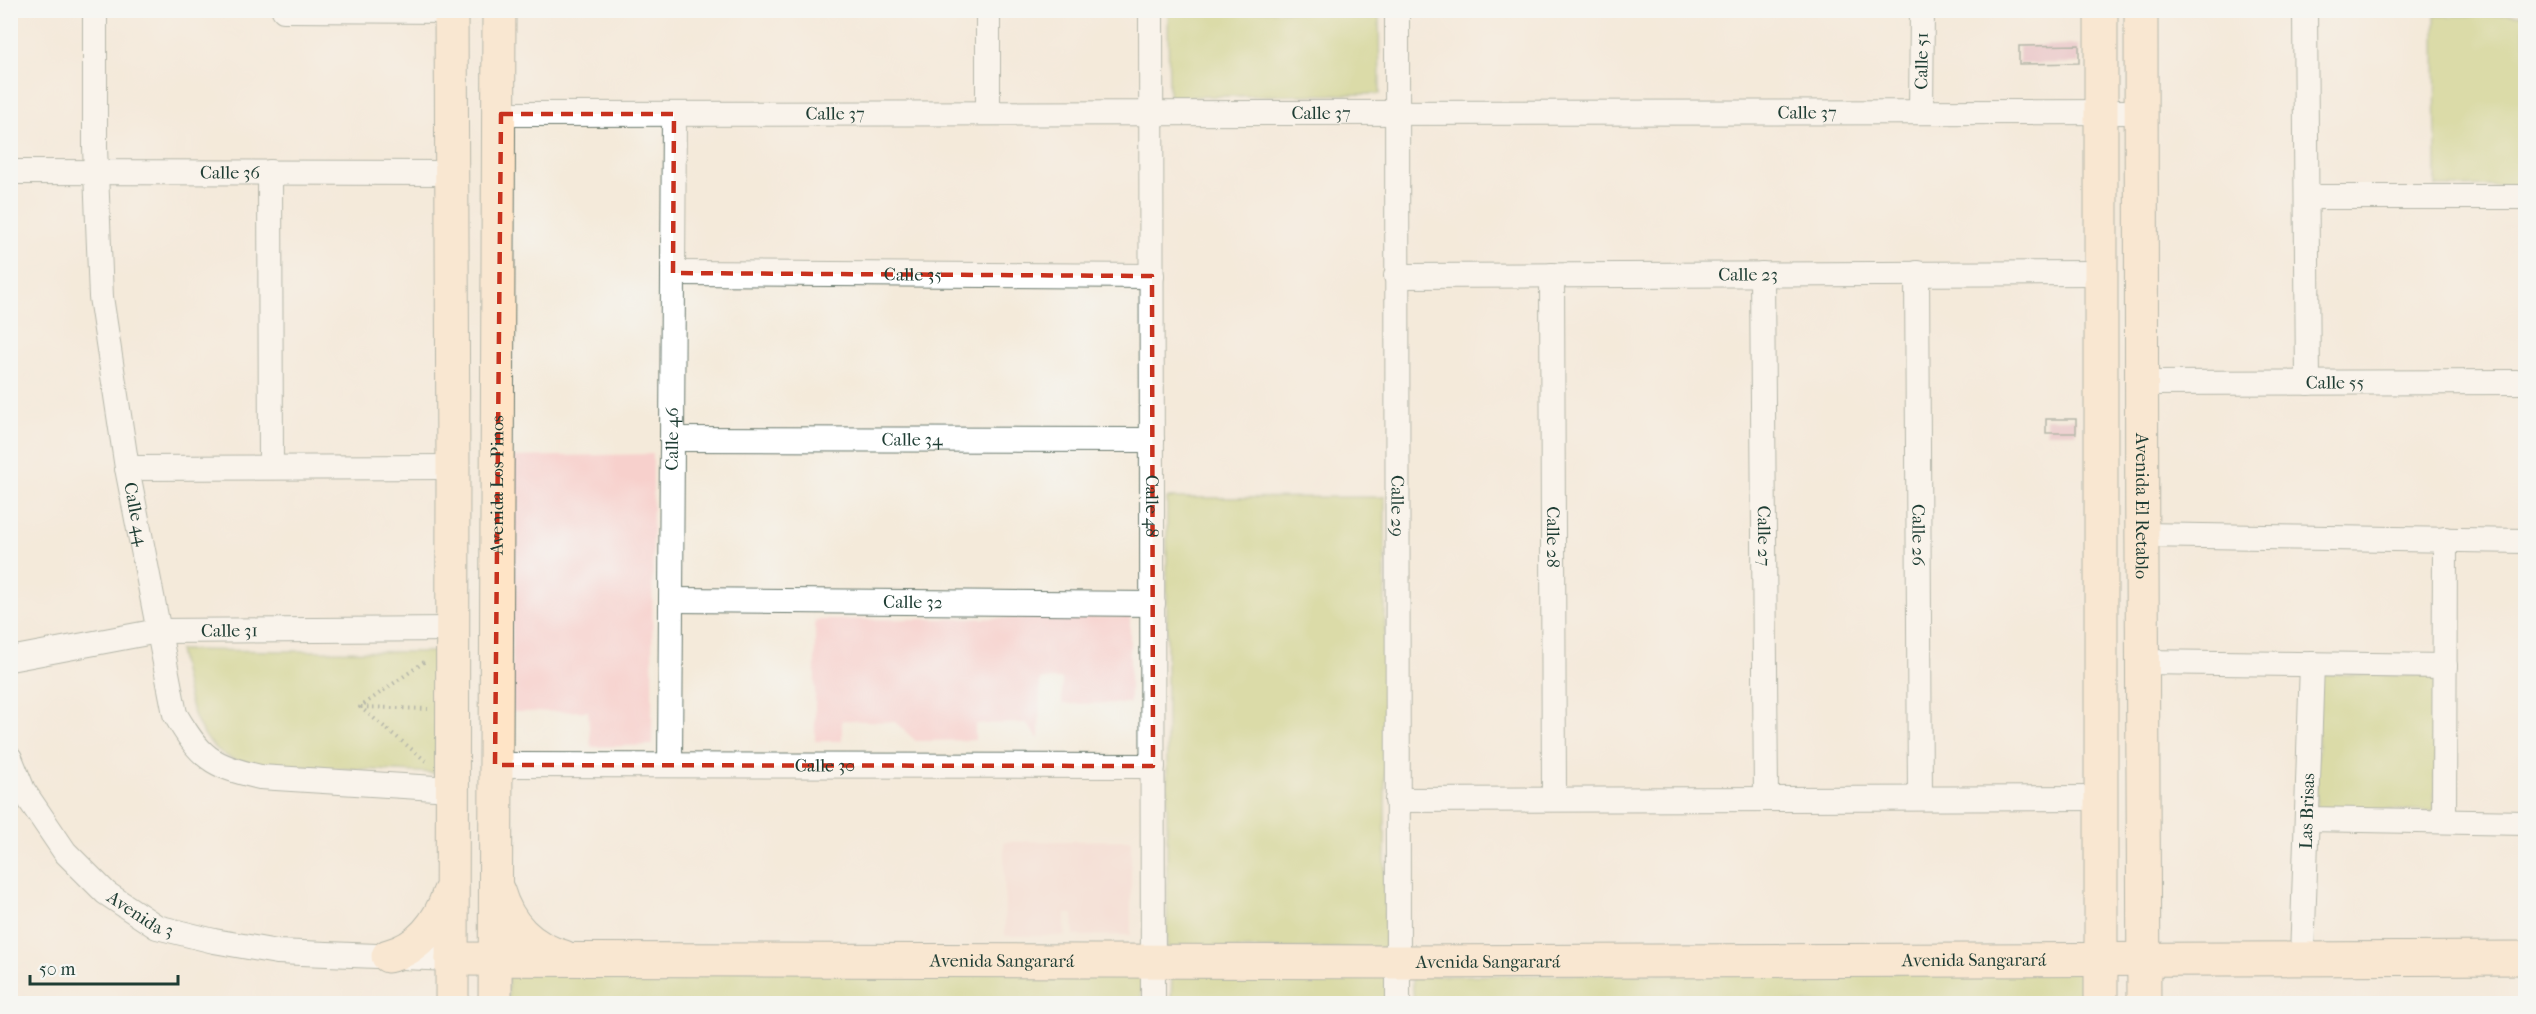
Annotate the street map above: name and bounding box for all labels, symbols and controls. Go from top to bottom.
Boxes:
street label: Calle 51 [1911,32,1933,90]
street label: Calle 37 [1777,102,1837,123]
street label: Calle 37 [1291,103,1351,124]
street label: Calle 37 [805,104,865,125]
street label: Calle 36 [200,162,260,184]
street label: Calle 35 [884,264,942,286]
street label: Calle 23 [1718,264,1778,286]
street label: Calle 55 [2306,372,2365,394]
street label: Calle 46 [662,407,683,471]
street label: Avenida Los Pinos [487,415,508,556]
street label: Calle 34 [881,429,943,451]
street label: Avenida El Retablo [2131,432,2152,579]
street label: Calle 48 [1141,475,1162,537]
street label: Calle 29 [1386,475,1408,537]
street label: Calle 44 [119,481,152,548]
street label: Calle 26 [1907,504,1929,566]
street label: Calle 27 [1753,505,1774,567]
street label: Calle 28 [1542,506,1563,568]
street label: Calle 32 [883,592,943,613]
street label: Calle 31 [201,620,258,642]
street label: Calle 30 [795,755,855,777]
street label: Las Brisas [2296,772,2319,849]
street label: Avenida 3 [102,886,175,942]
scale bar [30,948,178,986]
street label: Avenida Sangarará [1901,950,2047,971]
street label: Avenida Sangarará [929,951,1075,972]
street label: Avenida Sangarará [1415,951,1561,973]
text: 50 m [39,959,76,980]

